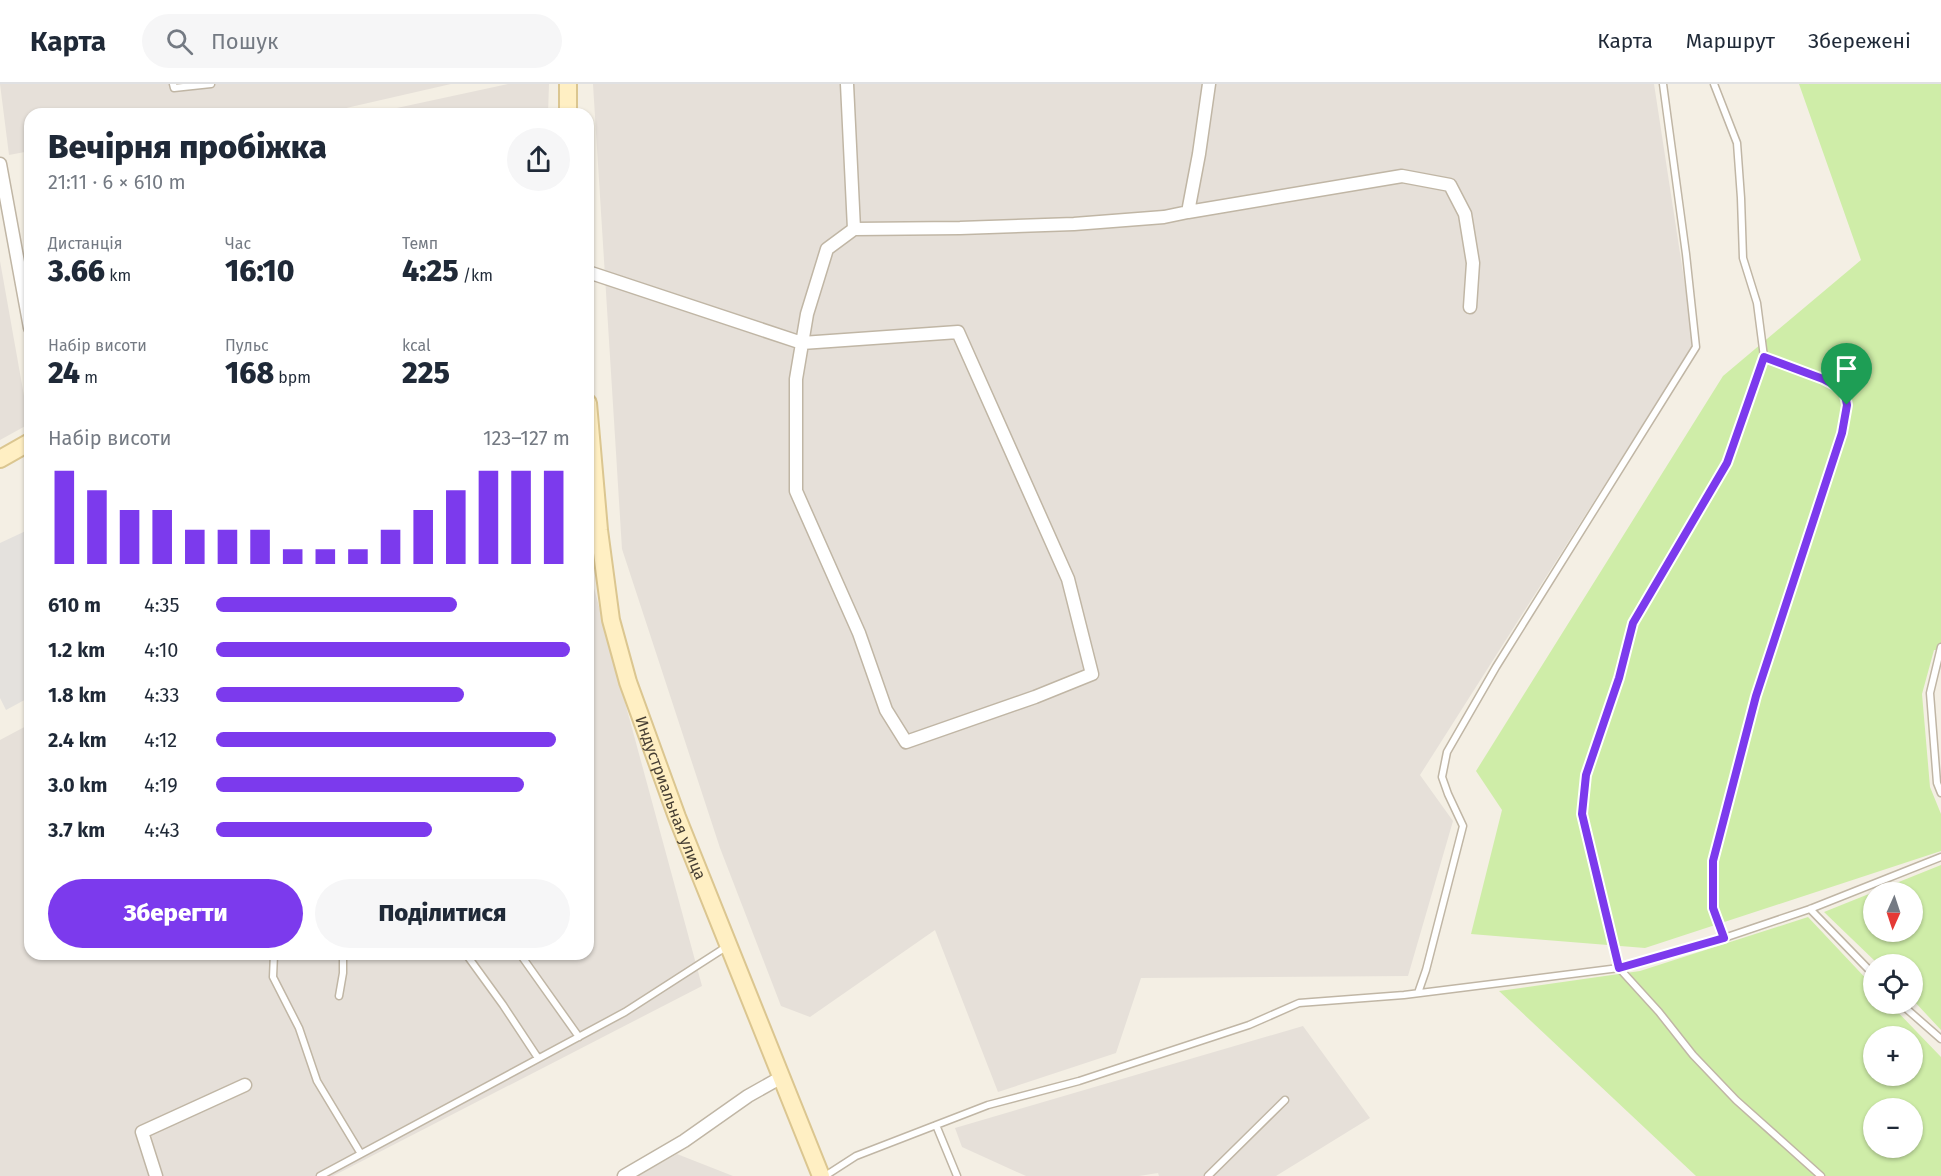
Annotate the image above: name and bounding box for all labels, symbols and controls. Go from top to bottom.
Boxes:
search box [142,14,562,68]
text: Карта [30,25,106,58]
icon: search [163,25,196,58]
text: Пошук [211,28,278,55]
text: Карта [1597,28,1653,54]
text: Маршрут [1686,28,1775,54]
text: Збережені [1808,28,1911,54]
text: Вечірня пробіжка [48,127,327,167]
button: share [507,128,570,191]
text: 21:11 · 6 × 610 m [48,170,186,194]
text: Дистанція [48,234,122,253]
text: Час [225,234,251,253]
text: Темп [402,234,438,253]
text: 3.66 [48,253,105,289]
text: 16:10 [225,253,295,289]
text: 4:25 [402,253,459,289]
text: km [105,266,131,285]
text: /km [459,266,493,285]
text: Набір висоти [48,336,147,355]
text: Пульс [225,336,269,355]
text: kcal [402,336,431,355]
pin [1821,343,1872,405]
icon: arrive [1830,352,1863,385]
text: 24 [48,355,80,391]
text: 168 [225,355,274,391]
text: 225 [402,355,450,391]
text: m [80,368,98,387]
text: bpm [274,368,311,387]
text: Набір висоти [48,426,172,450]
text: 123–127 m [483,426,570,450]
text: 610 m [48,593,101,617]
text: 4:35 [144,593,180,617]
text: 1.2 km [48,638,105,662]
text: 4:10 [144,638,178,662]
text: 1.8 km [48,683,106,707]
text: 4:33 [144,683,180,707]
street label: Индустриальная улица [631,714,710,882]
text: 2.4 km [48,728,107,752]
text: 4:12 [144,728,177,752]
text: 3.0 km [48,773,107,797]
text: 4:19 [144,773,178,797]
text: 3.7 km [48,818,105,842]
text: 4:43 [144,818,180,842]
button: Зберегти [48,879,303,948]
button: Поділитися [315,879,570,948]
north arrow [1863,882,1923,942]
map controls [1863,882,1923,1158]
button: locate [1863,954,1923,1014]
button: + [1863,1026,1923,1086]
button: − [1863,1098,1923,1158]

